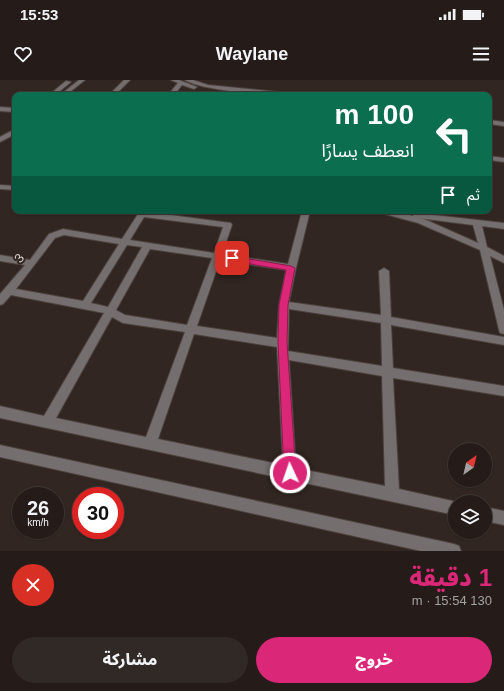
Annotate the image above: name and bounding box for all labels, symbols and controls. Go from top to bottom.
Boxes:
text: 15:53 [20,6,58,23]
icon: heart [12,43,34,65]
icon: menu [470,43,492,65]
text: Waylane [216,44,288,64]
text: 100 m [335,99,414,130]
icon: left [428,108,480,160]
text: انعطف يسارًا [322,141,414,161]
icon: arrive [437,184,459,206]
text: ثم [467,186,480,203]
pin [215,241,249,275]
icon: arrive [221,247,243,269]
street label: 3 [11,250,27,266]
north arrow [448,443,492,487]
map controls [448,443,492,539]
position arrow [269,452,311,494]
speed limit sign: 30 [72,487,124,539]
button: layers [448,495,492,539]
text: 26 [27,497,49,519]
text: km/h [27,517,49,528]
button: close [12,564,54,606]
text: 1 دقيقة [409,564,492,591]
text: 130 m · 15:54 [412,593,492,608]
button: مشاركة [12,637,248,683]
button: خروج [256,637,492,683]

